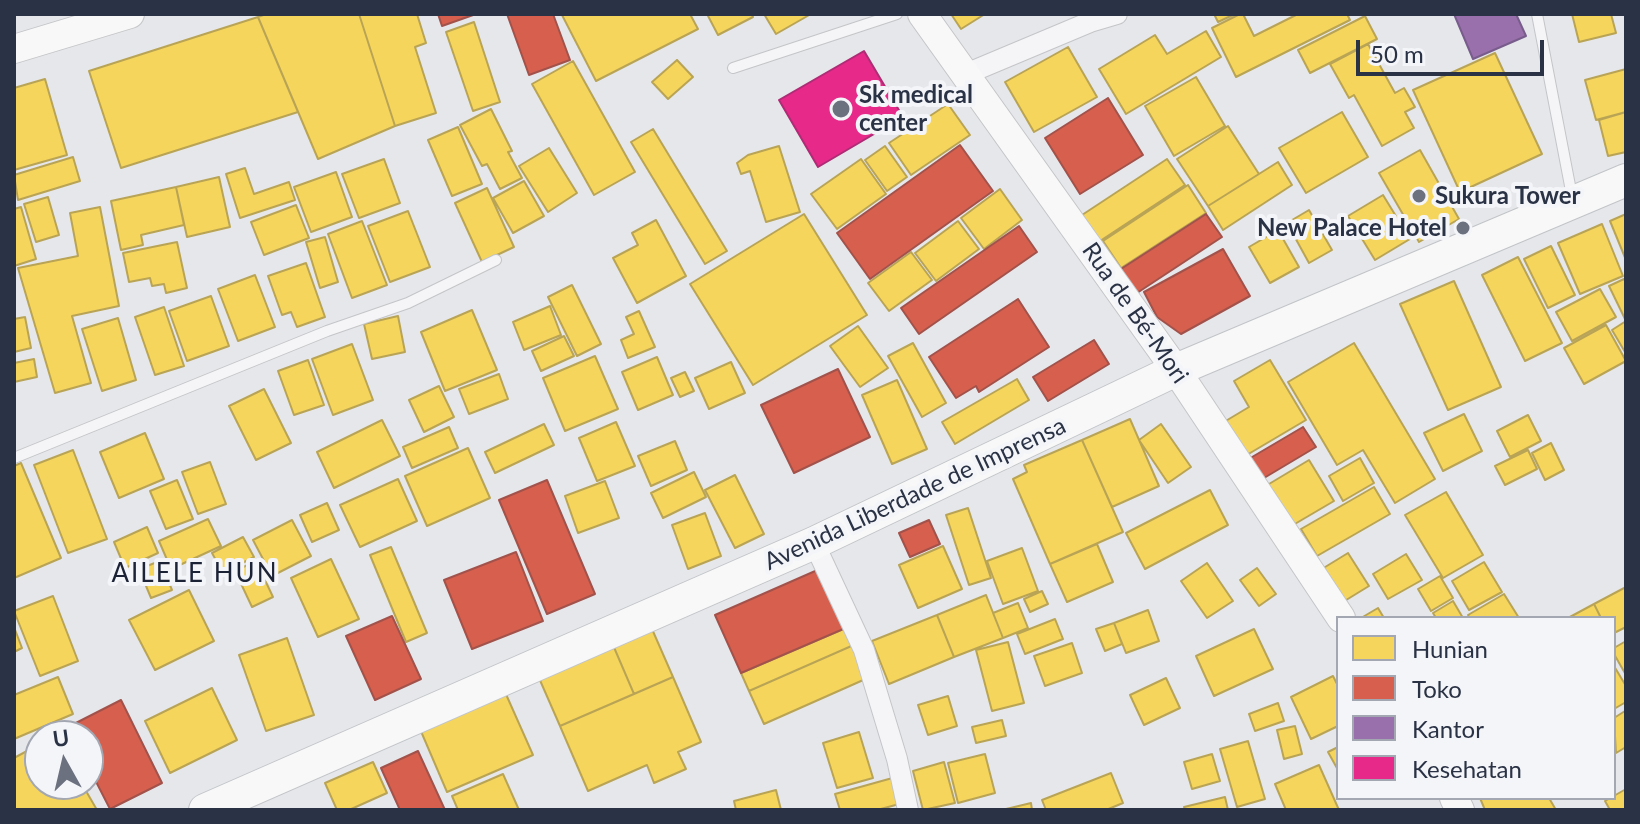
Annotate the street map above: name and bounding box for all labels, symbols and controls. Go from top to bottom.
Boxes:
scale bar [1360,24,1548,74]
text: 50 m [1370,39,1424,68]
place label: Sk medical center [859,81,973,137]
marker: Sk medical center [830,98,852,120]
place label: Sukura Tower [1435,182,1581,210]
marker: Sukura Tower [1410,187,1428,205]
place label: New Palace Hotel [1257,214,1447,242]
marker: New Palace Hotel [1454,219,1472,237]
street label: Rua de Bé-Mori [1076,237,1194,389]
street label: Avenida Liberdade de Imprensa [760,411,1070,577]
district label: AILELE HUN [111,558,279,590]
legend [1336,616,1616,800]
text: Hunian [1412,634,1488,663]
text: Toko [1412,674,1462,703]
text: Kantor [1412,714,1484,743]
north arrow [24,720,104,800]
text: U [51,723,71,752]
text: Kesehatan [1412,754,1522,783]

